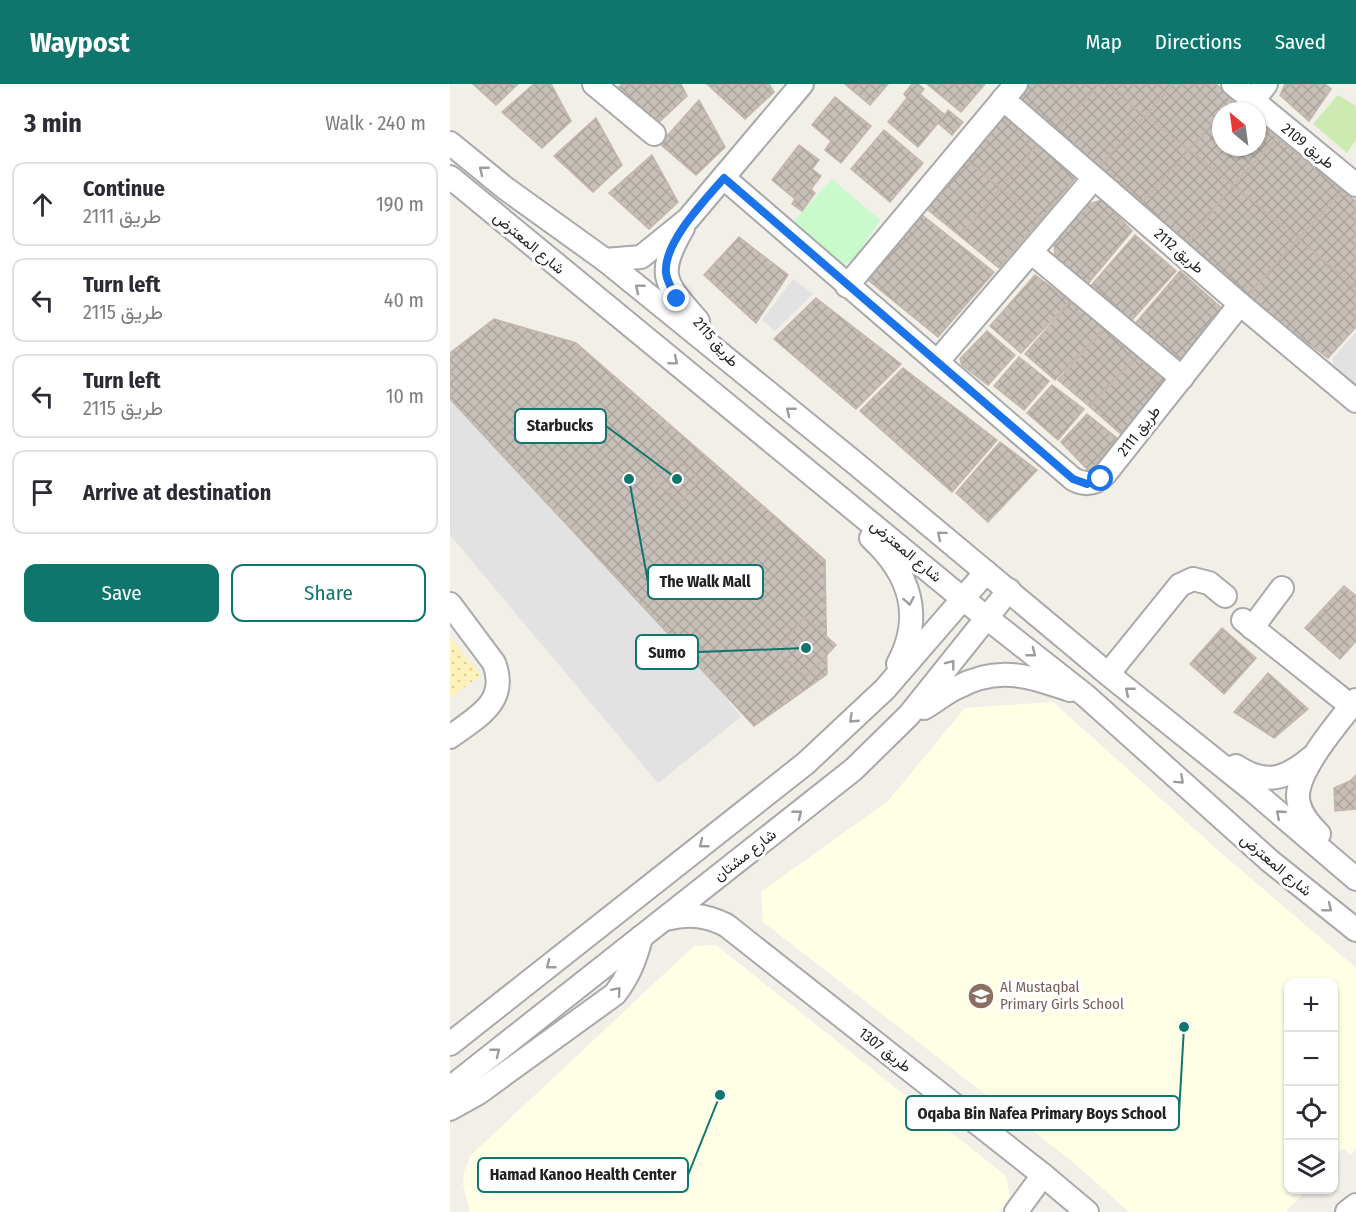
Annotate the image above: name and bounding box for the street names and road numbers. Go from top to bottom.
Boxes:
street label: طريق 2109 [1277,119,1338,174]
street label: شارع المعترض [488,208,568,280]
street label: طريق 2112 [1150,225,1208,278]
street label: طريق 2115 [689,313,743,371]
street label: طريق 2111 [1114,402,1165,460]
street label: شارع المعترض [865,516,945,588]
street label: شارع مشتان [710,825,781,887]
street label: شارع المعترض [1235,830,1315,902]
street label: طريق 1307 [855,1024,915,1077]

